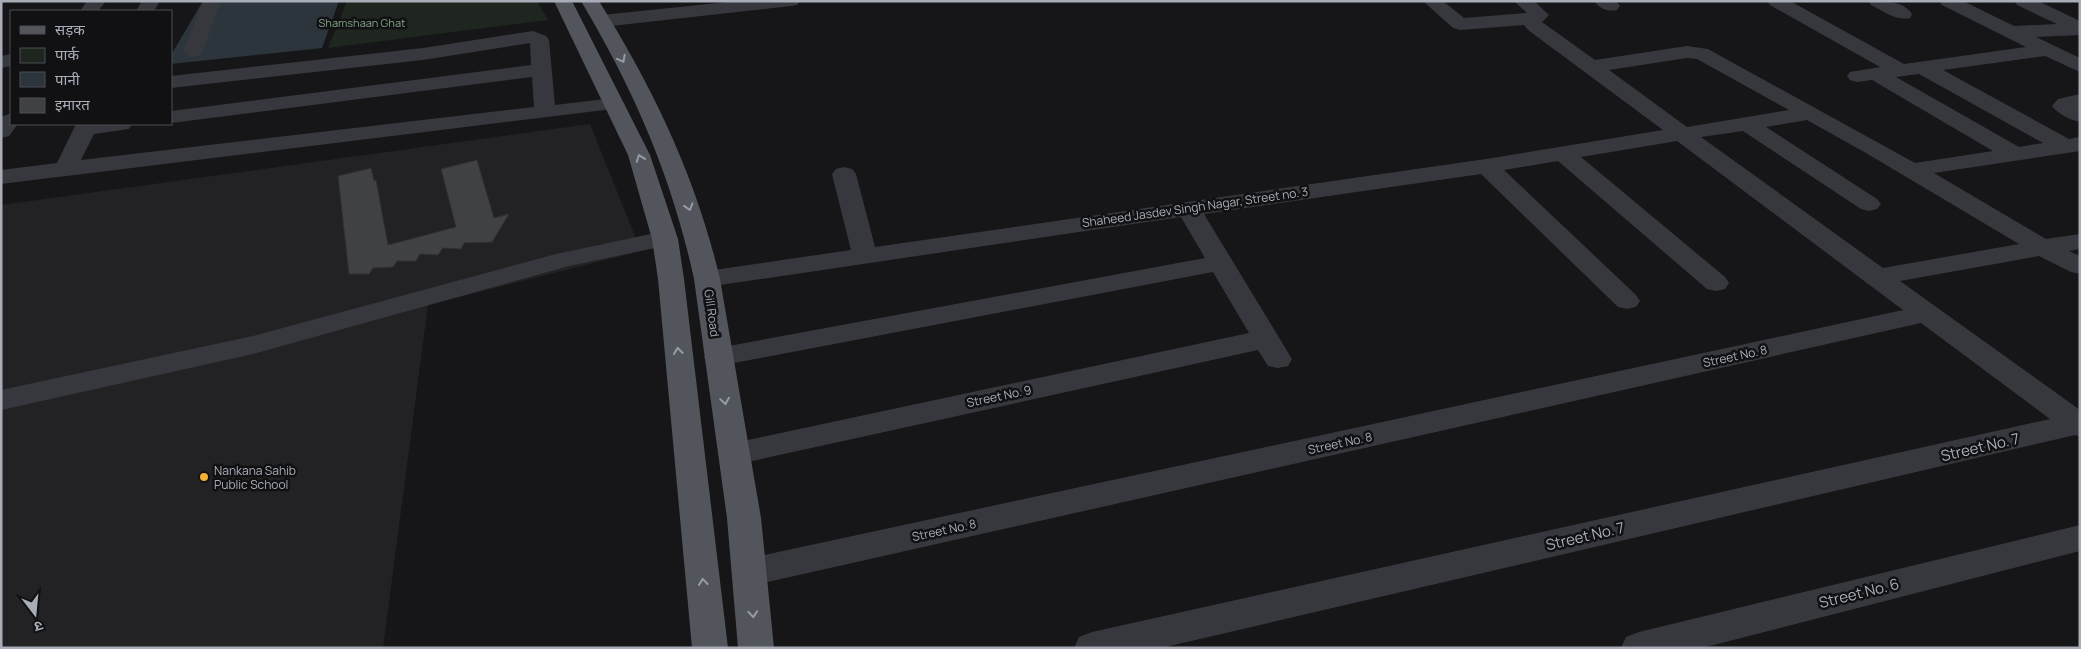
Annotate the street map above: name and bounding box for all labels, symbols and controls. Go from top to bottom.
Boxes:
legend [10,10,172,125]
park label: Shamshaan Ghat [319,15,405,30]
text: सड़क [55,19,85,40]
text: पार्क [55,44,79,65]
one-way arrow [616,54,626,63]
text: पानी [55,69,81,90]
text: इमारत [55,94,90,115]
one-way arrow [636,154,646,163]
street label: Shaheed Jasdev Singh Nagar, Street no. 3 [1081,183,1309,231]
one-way arrow [684,202,694,210]
street label: Gill Road [700,288,724,338]
street label: Street No. 8 [1701,341,1769,371]
one-way arrow [673,346,684,354]
street label: Street No. 9 [965,381,1033,411]
one-way arrow [720,396,730,405]
street label: Street No. 8 [1306,428,1374,458]
street label: Street No. 7 [1939,428,2021,466]
place label: Nankana Sahib Public School [214,462,296,493]
marker: Nankana Sahib Public School [198,471,210,483]
street label: Street No. 8 [910,515,978,545]
street label: Street No. 7 [1544,517,1626,555]
street label: Street No. 6 [1817,573,1901,613]
one-way arrow [698,578,709,586]
north arrow [10,589,60,639]
one-way arrow [748,610,759,618]
text: उ [31,617,45,637]

